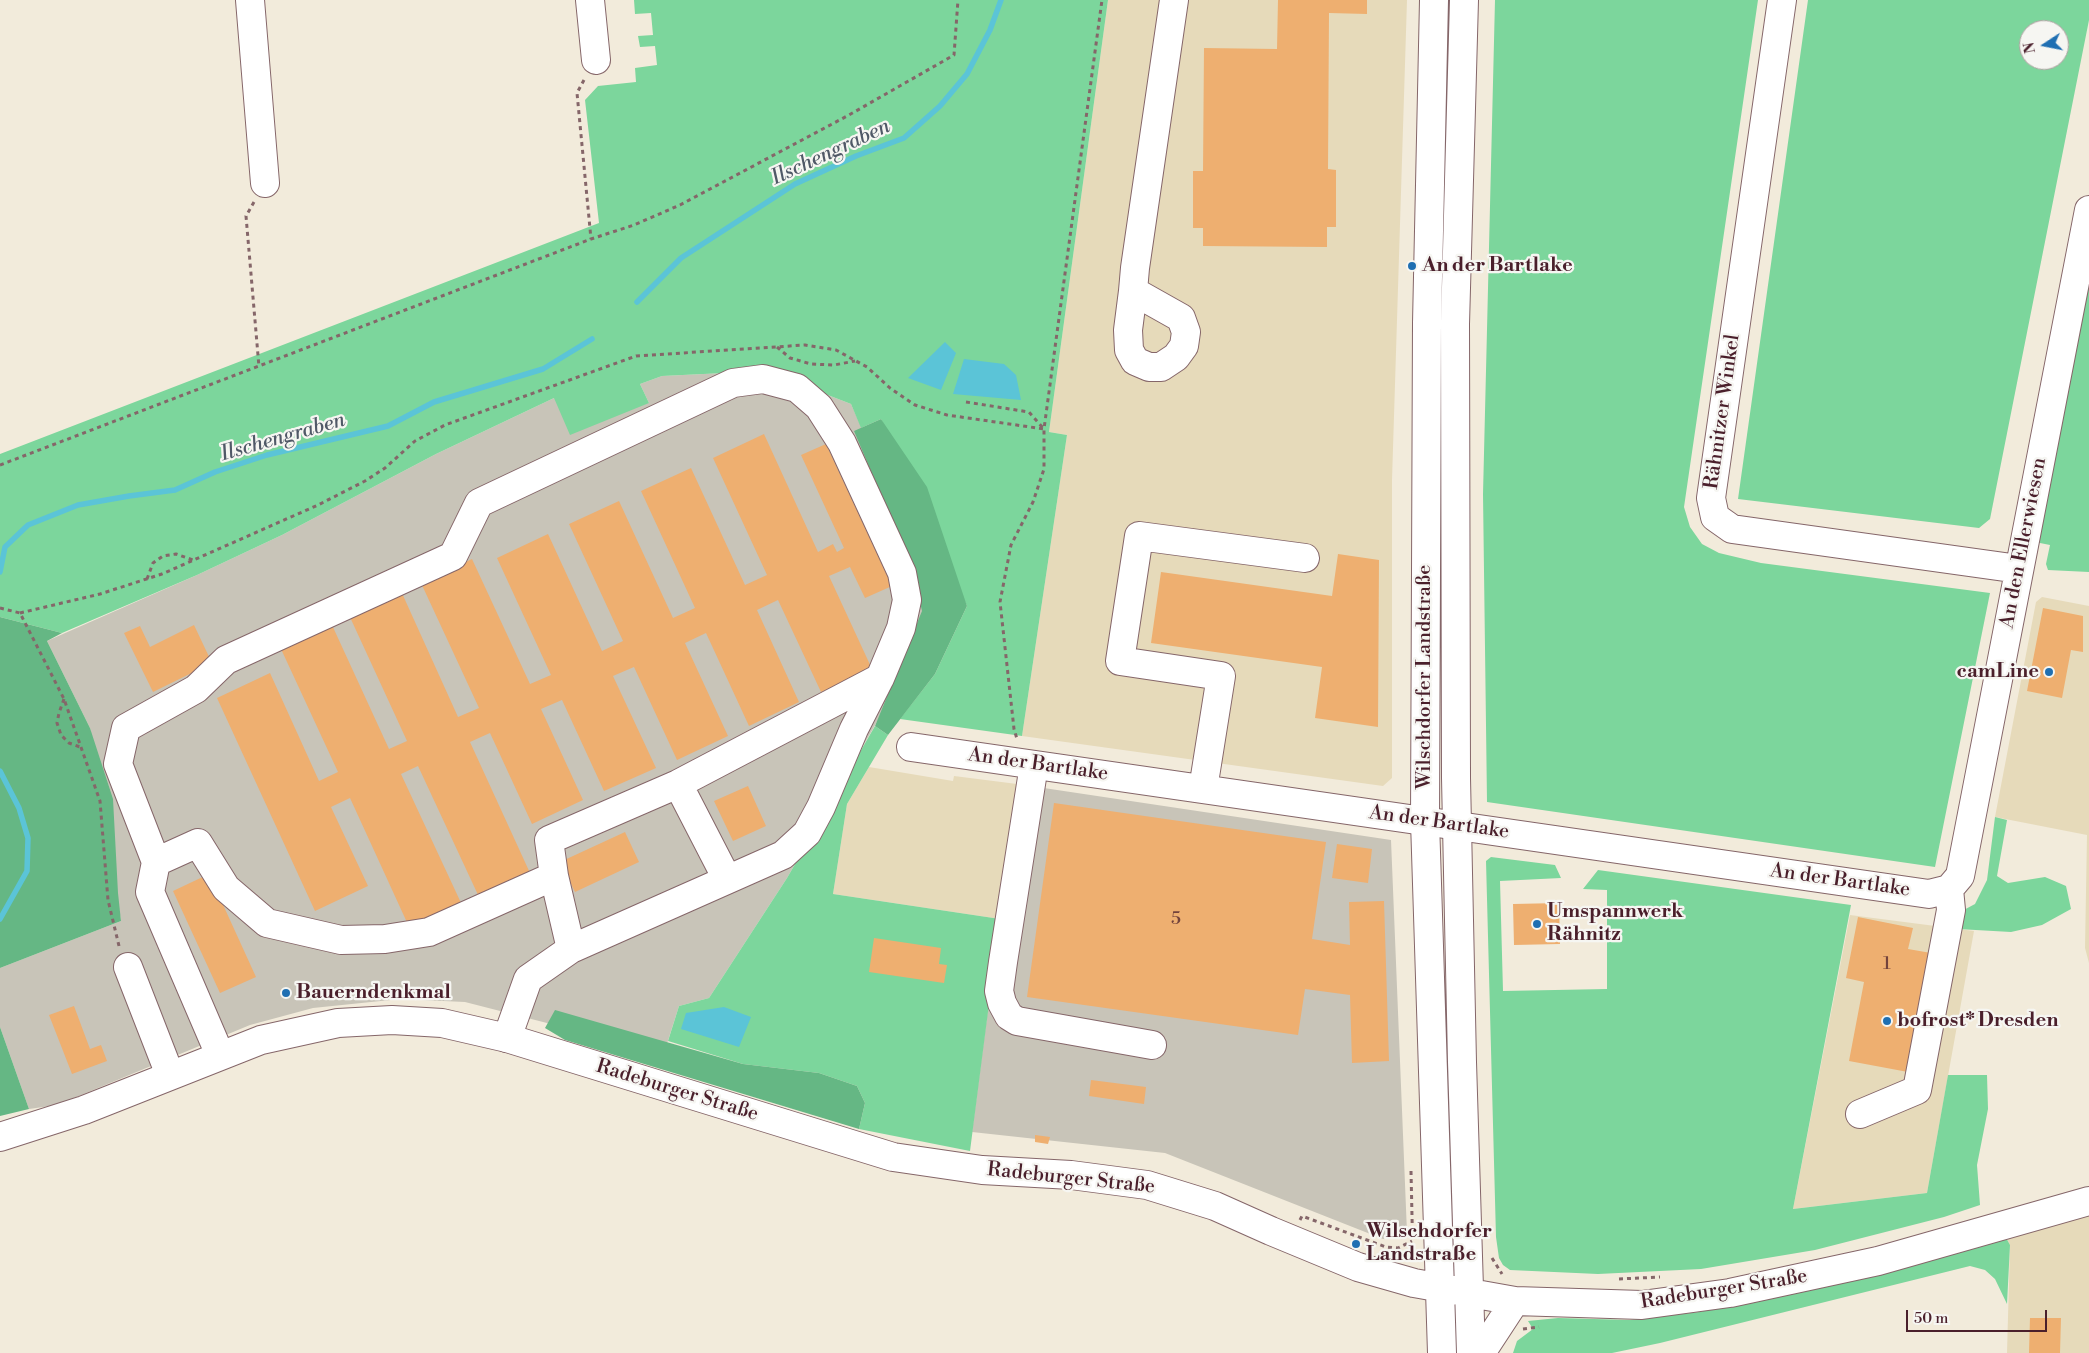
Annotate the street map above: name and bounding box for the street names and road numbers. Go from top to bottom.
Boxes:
street label: Rähnitzer Winkel [1700,333,1746,491]
street label: An den Ellerwiesen [1996,455,2052,631]
street label: Wilschdorfer Landstraße [1413,565,1437,789]
street label: An der Bartlake [966,743,1110,787]
street label: An der Bartlake [1367,801,1511,845]
street label: An der Bartlake [1768,859,1912,903]
street label: Radeburger Straße [593,1055,761,1127]
street label: Radeburger Straße [986,1158,1156,1200]
street label: Radeburger Straße [1639,1265,1809,1315]

